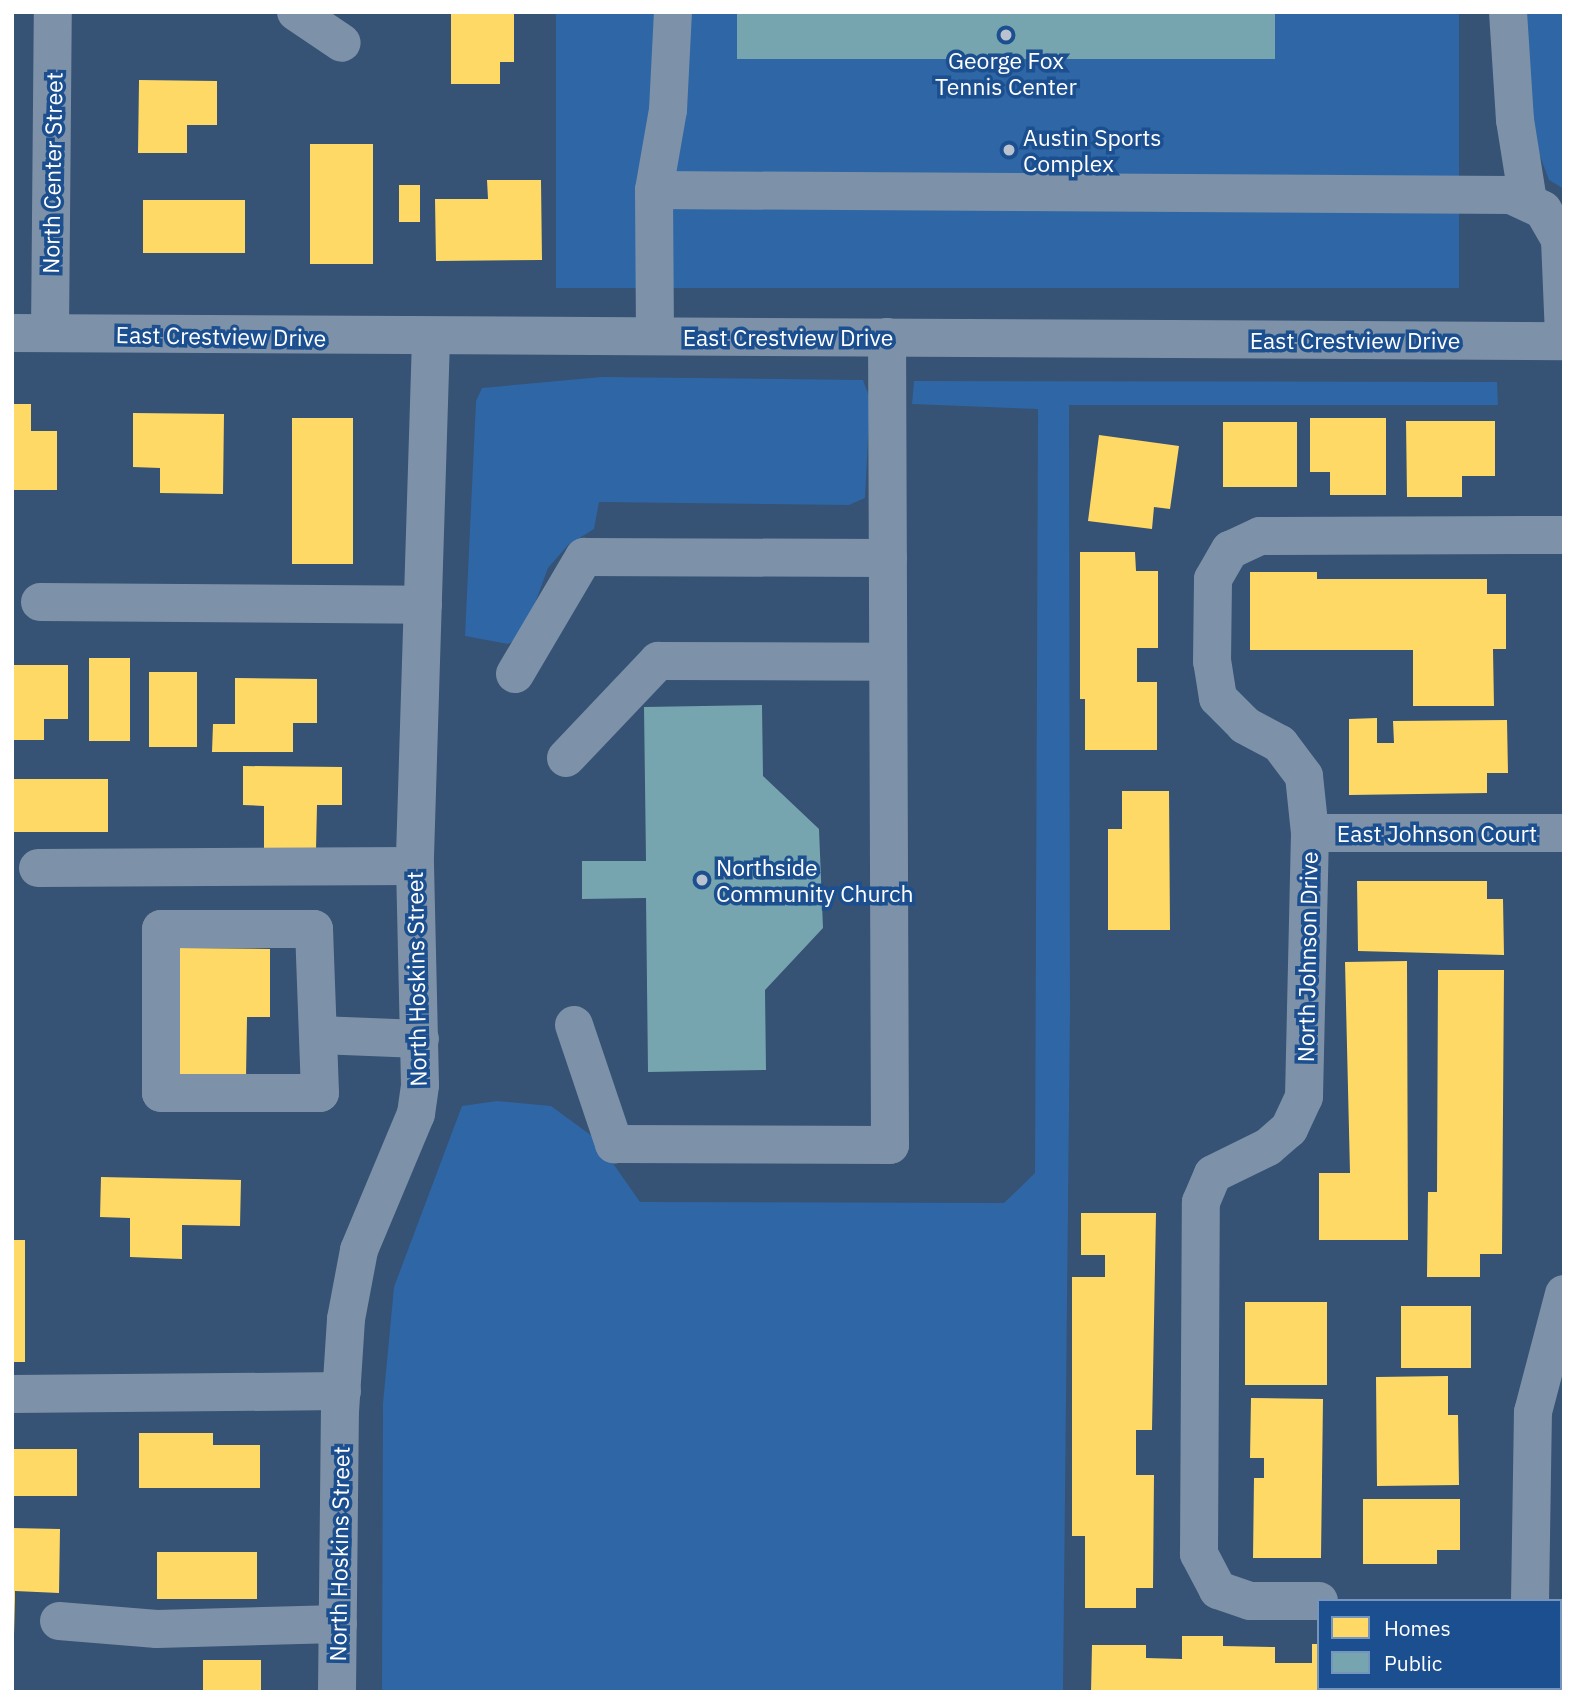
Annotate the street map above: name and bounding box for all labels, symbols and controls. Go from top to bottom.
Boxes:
marker: George Fox Tennis Center [998,27,1014,43]
place label: George Fox Tennis Center [935,46,1077,100]
street label: North Center Street [36,72,68,274]
place label: Austin Sports Complex [1023,123,1162,177]
marker: Austin Sports Complex [1001,142,1017,158]
street label: East Crestview Drive [115,320,327,352]
street label: East Crestview Drive [683,323,893,351]
street label: East Crestview Drive [1250,326,1460,354]
street label: East Johnson Court [1337,819,1537,847]
street label: North Johnson Drive [1291,851,1323,1063]
place label: Northside Community Church [716,853,914,907]
street label: North Hoskins Street [400,871,432,1087]
marker: Northside Community Church [694,872,710,888]
street label: North Hoskins Street [323,1446,355,1662]
legend [1317,1599,1562,1690]
text: Homes [1384,1614,1451,1642]
text: Public [1384,1649,1442,1677]

